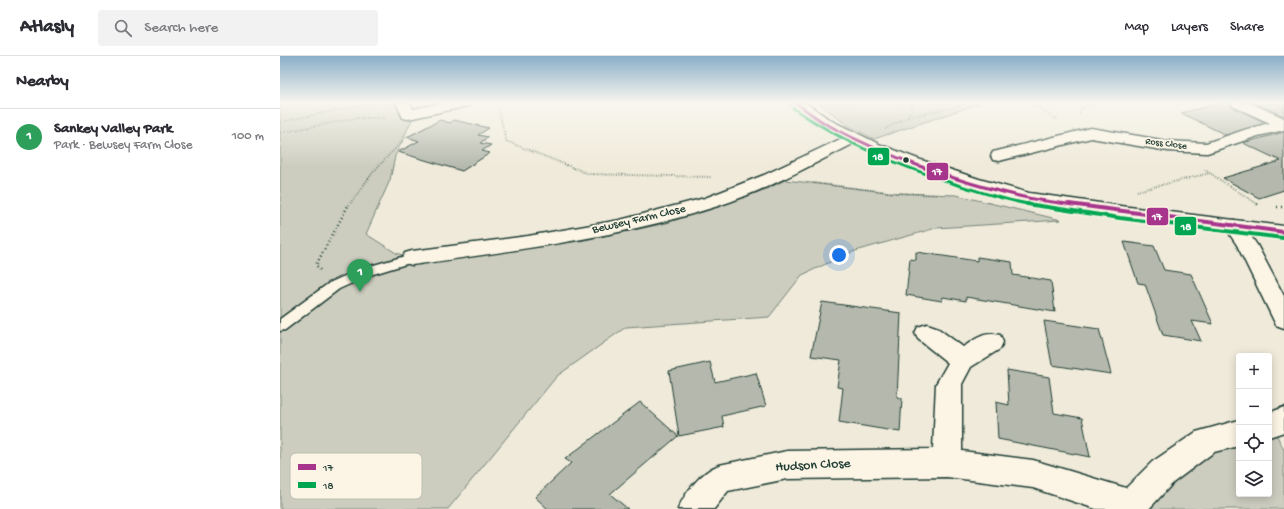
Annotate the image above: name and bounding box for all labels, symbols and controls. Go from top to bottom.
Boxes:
search box [98,10,378,46]
text: Atlasly [20,16,74,39]
icon: search [112,17,134,39]
text: Search here [144,19,218,37]
text: Map [1125,19,1149,36]
text: Layers [1171,19,1208,36]
text: Share [1230,19,1264,36]
text: Nearby [16,72,69,92]
text: Sankey Valley Park [54,120,172,138]
text: 1 [26,129,32,144]
text: 100 m [232,129,264,144]
street label: Ross Close [1145,135,1188,153]
text: Park · Bewsey Farm Close [54,138,192,153]
line badge: 18 [867,147,890,166]
text: 18 [872,152,883,164]
unlabelled marker [901,155,911,165]
line badge: 17 [926,162,949,181]
text: 17 [931,167,943,179]
street label: Bewsey Farm Close [590,202,688,238]
line badge: 17 [1146,207,1169,226]
text: 17 [1151,212,1163,224]
line badge: 18 [1174,216,1197,236]
text: 18 [1180,222,1191,234]
your location [829,245,849,265]
pin: 1 [347,259,373,292]
map controls [1236,353,1272,497]
button: + [1236,353,1272,389]
button: − [1236,389,1272,425]
button: locate [1236,425,1272,461]
legend [290,453,422,499]
street label: Hudson Close [775,455,852,476]
button: layers [1236,461,1272,497]
text: 17 [322,463,333,475]
text: 18 [322,481,333,493]

